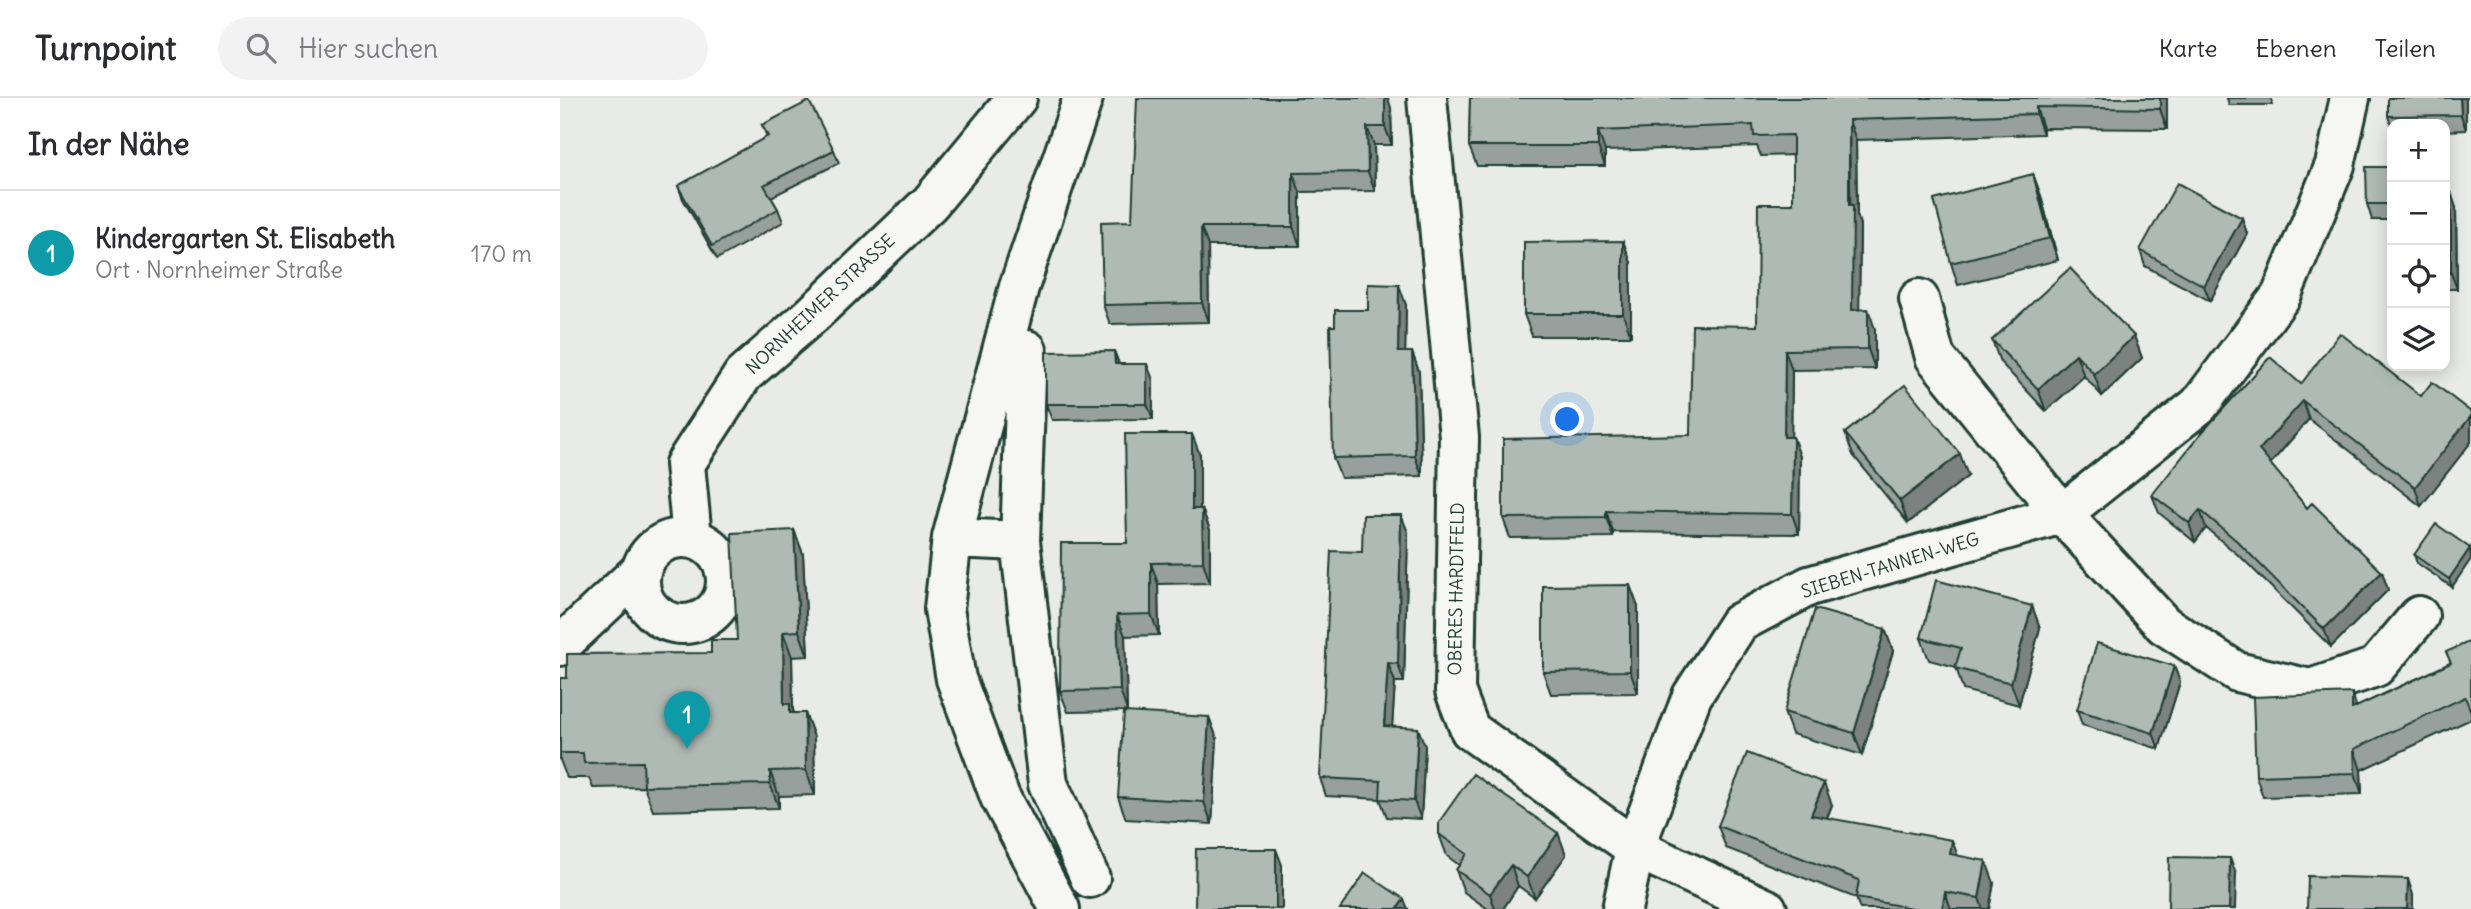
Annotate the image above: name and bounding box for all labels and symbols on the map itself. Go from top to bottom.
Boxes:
street label: NORNHEIMER STRASSE [741,229,899,379]
your location [1550,402,1584,436]
street label: OBERES HARDTFELD [1443,502,1469,676]
street label: SIEBEN-TANNEN-WEG [1798,527,1982,603]
pin: 1 [664,691,710,749]

